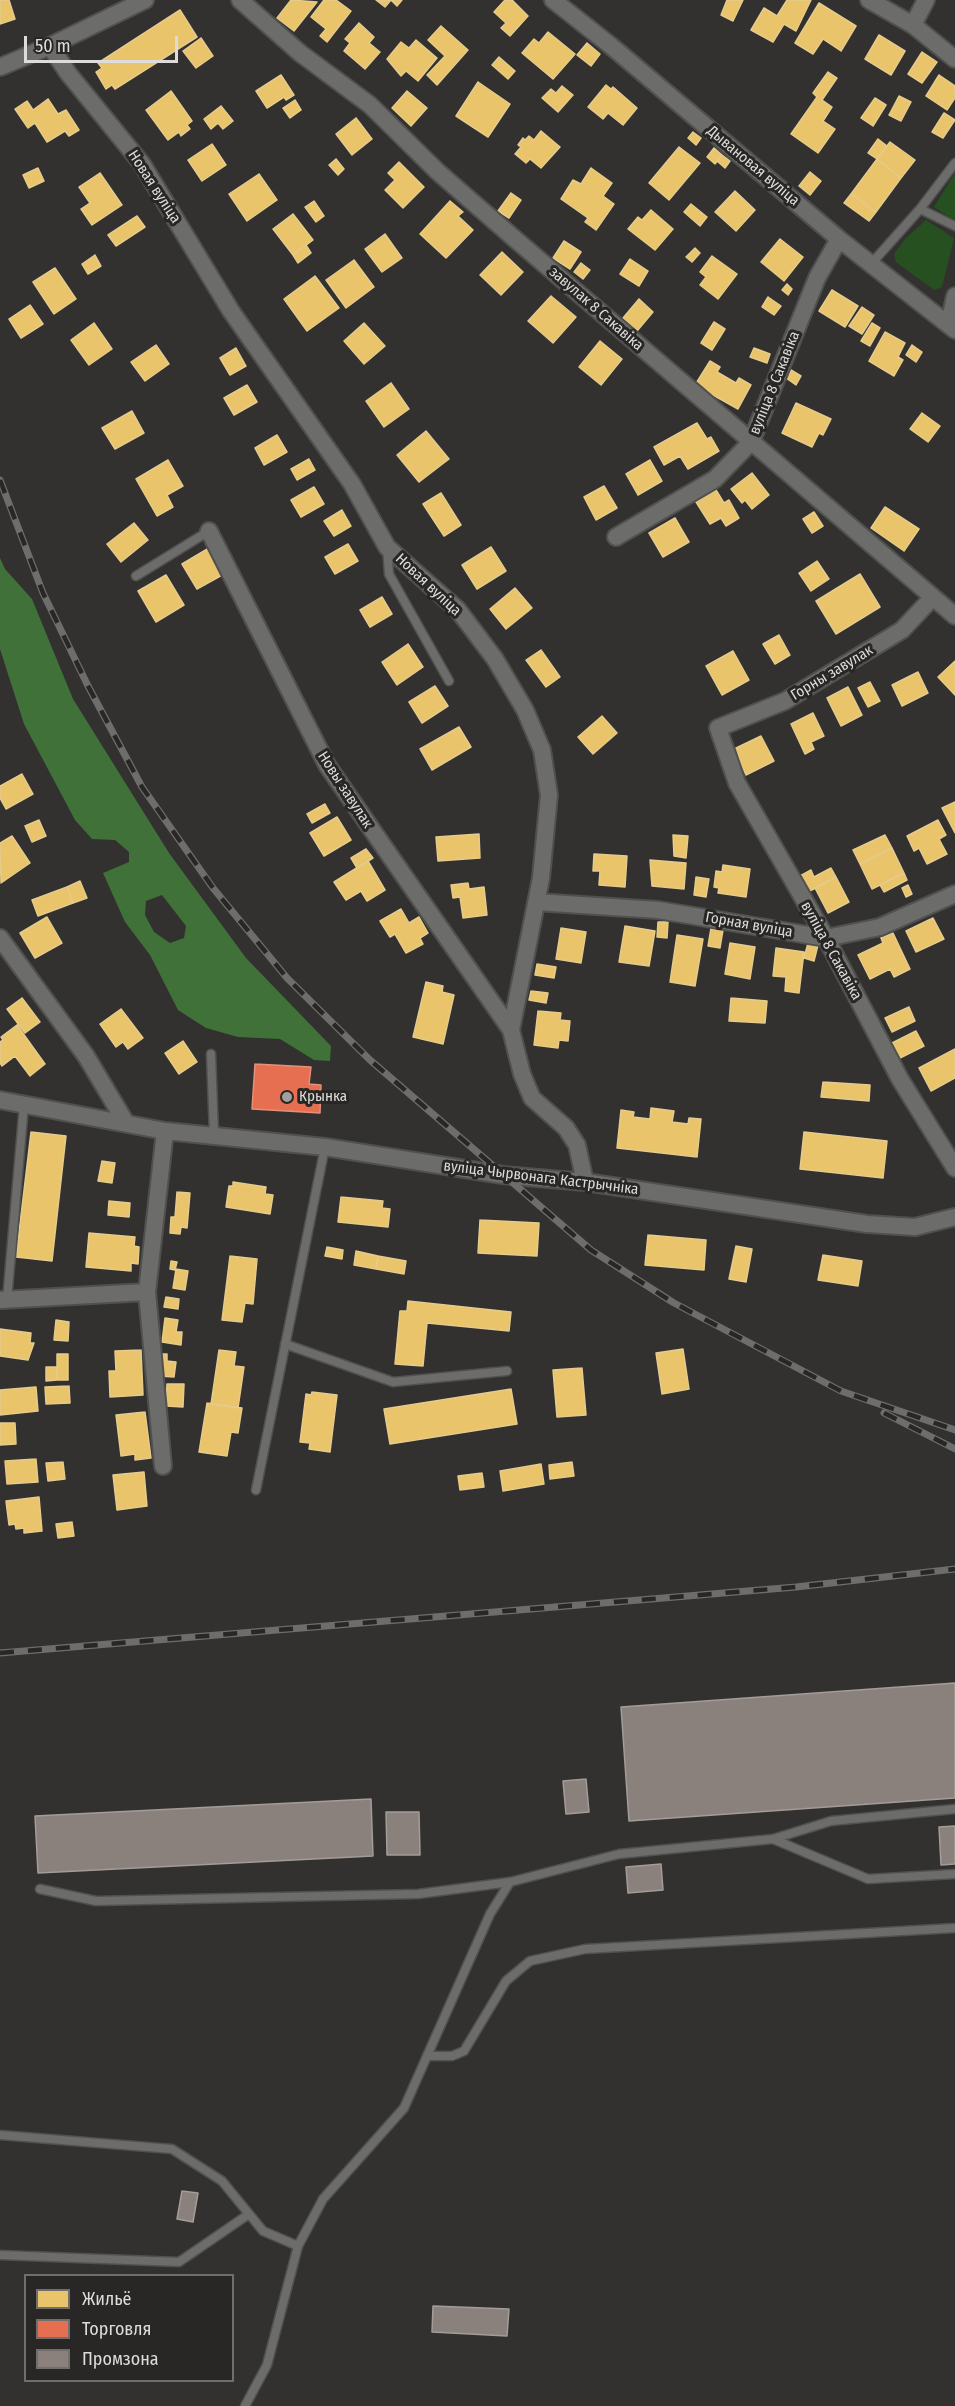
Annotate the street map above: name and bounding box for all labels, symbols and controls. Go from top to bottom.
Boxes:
scale bar [27,24,182,62]
text: 50 m [35,35,71,57]
street label: Дывановая вуліца [703,122,803,210]
street label: Новая вуліца [124,147,184,227]
street label: завулак 8 Сакавіка [545,263,647,355]
street label: вуліца 8 Сакавіка [746,329,804,437]
street label: Новая вуліца [391,550,465,620]
street label: Горны завулак [788,641,876,705]
street label: Новы завулак [314,748,376,832]
street label: вуліца 8 Сакавіка [797,899,865,1003]
street label: Горная вуліца [704,908,794,942]
place label: Крынка [299,1088,347,1106]
marker: Крынка [280,1090,294,1104]
street label: вуліца Чырвонага Кастрычніка [443,1157,639,1199]
legend [24,2274,234,2382]
text: Жильё [82,2288,132,2310]
text: Торговля [82,2318,151,2340]
text: Промзона [82,2348,159,2370]

